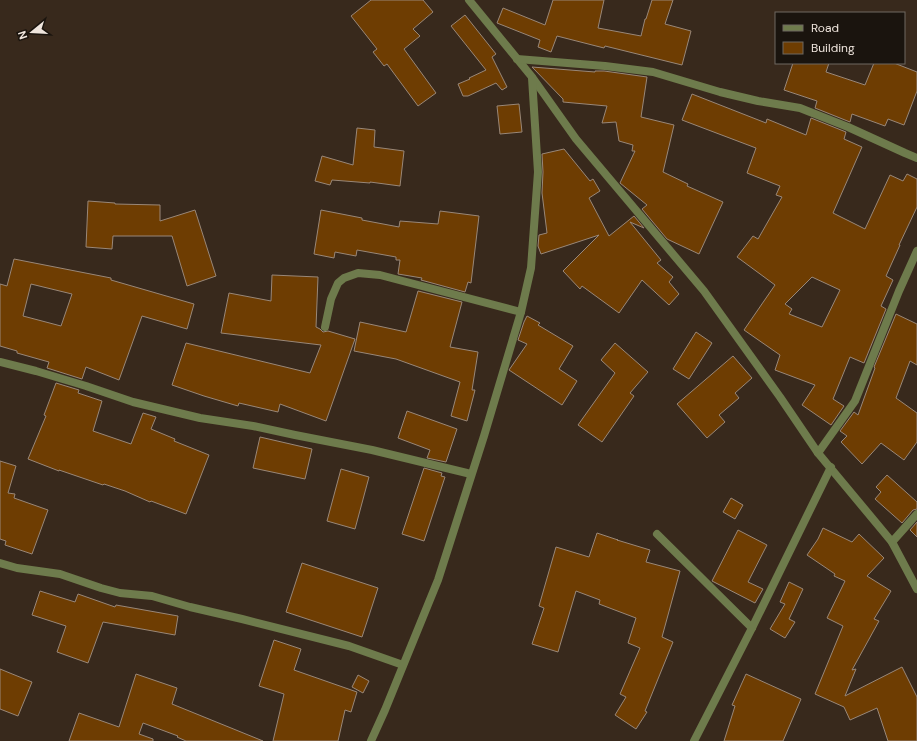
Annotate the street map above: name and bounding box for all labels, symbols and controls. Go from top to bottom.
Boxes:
north arrow [12,12,52,52]
legend [775,12,905,64]
text: Road [811,20,839,36]
text: N [15,29,30,41]
text: Building [811,40,855,56]

